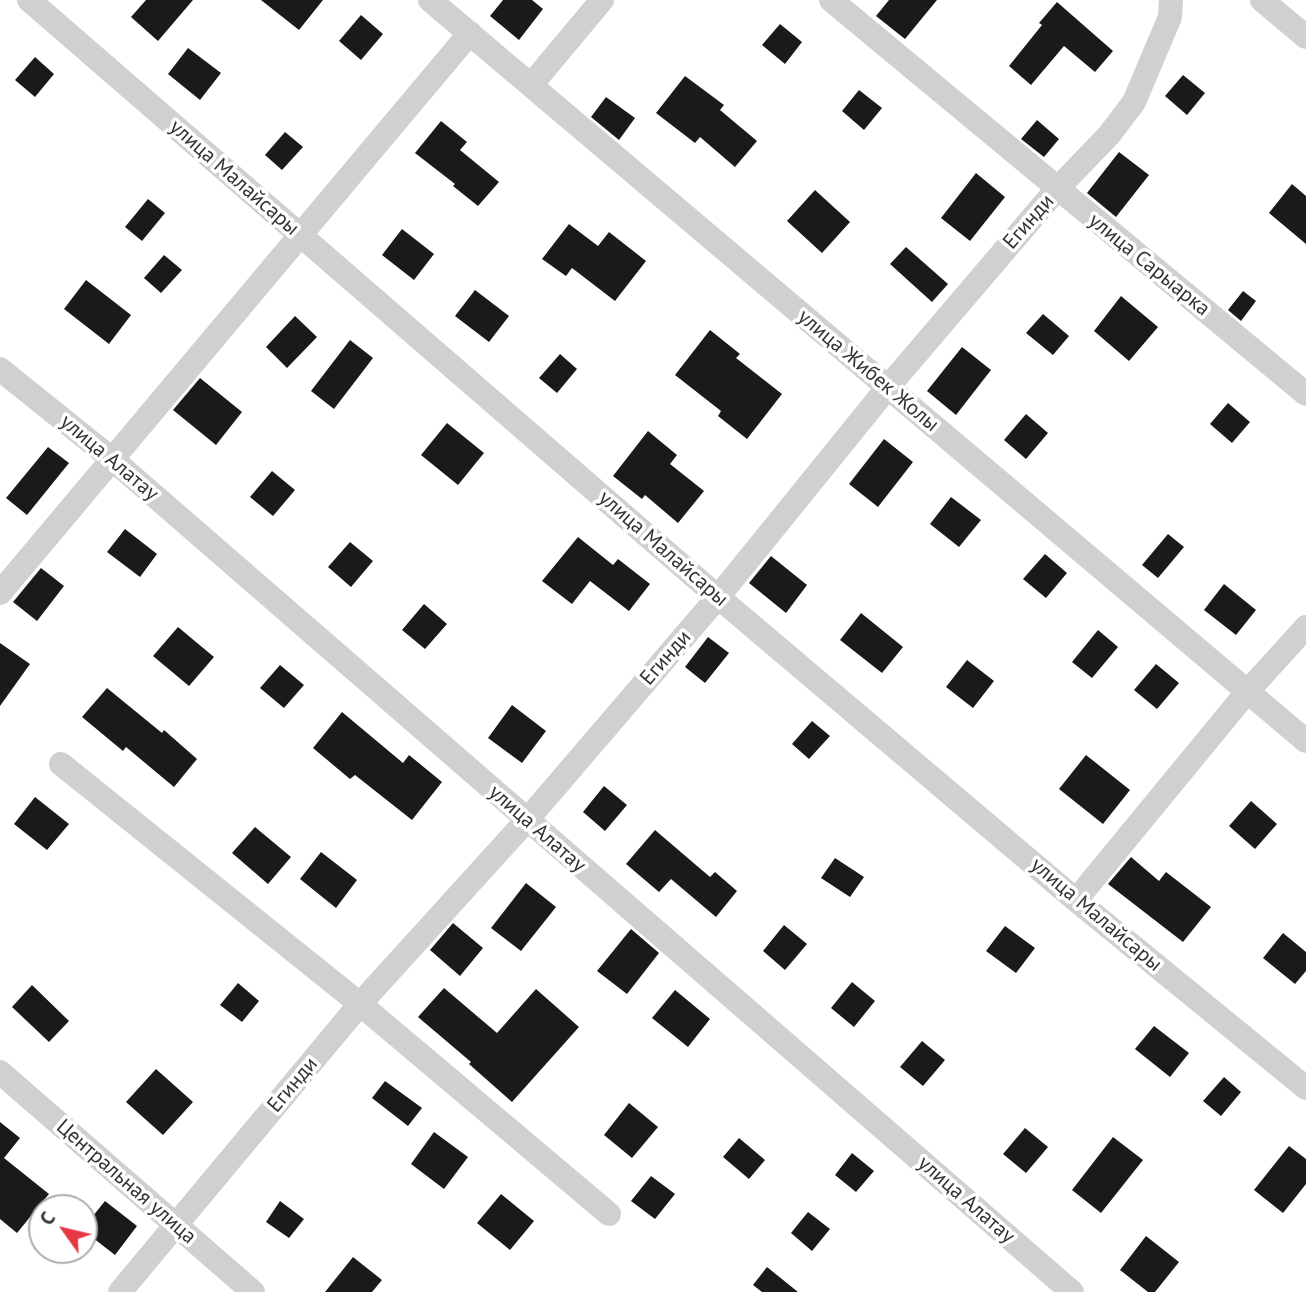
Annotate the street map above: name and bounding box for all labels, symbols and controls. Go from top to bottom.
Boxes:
street label: улица Малайсары [164,115,304,241]
street label: Егинди [998,189,1060,255]
street label: улица Сарыарка [1083,208,1215,322]
street label: улица Жибек Жолы [792,305,944,437]
street label: улица Алатау [55,410,163,506]
street label: улица Малайсары [593,486,733,612]
street label: Егинди [635,625,697,691]
street label: улица Алатау [483,780,591,878]
street label: улица Малайсары [1025,853,1167,977]
street label: Егинди [263,1052,323,1118]
street label: Центральная улица [51,1114,201,1250]
street label: улица Алатау [912,1151,1020,1249]
north arrow [28,1194,98,1264]
text: С [34,1207,60,1229]

